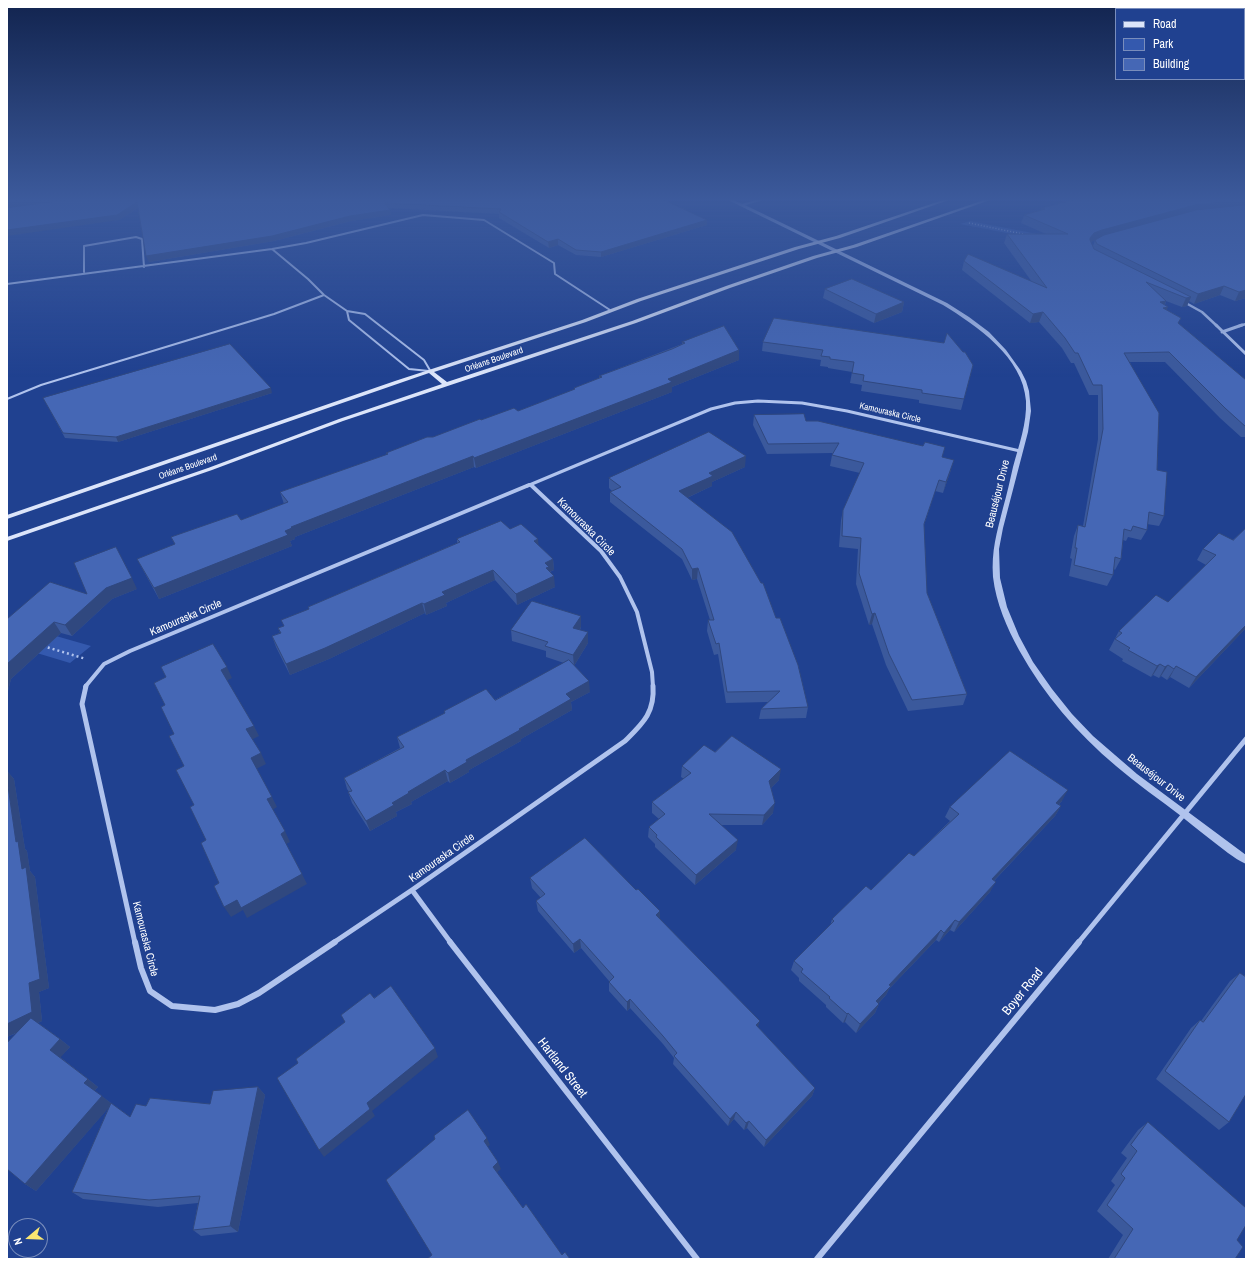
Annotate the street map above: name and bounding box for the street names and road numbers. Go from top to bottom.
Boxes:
street label: Orléans Boulevard [463,345,525,375]
street label: Kamouraska Circle [858,401,922,425]
street label: Orléans Boulevard [157,452,219,482]
street label: Beauséjour Drive [983,459,1013,529]
street label: Kamouraska Circle [554,495,618,559]
street label: Kamouraska Circle [148,597,224,639]
street label: Beauséjour Drive [1124,751,1188,805]
street label: Kamouraska Circle [407,831,477,885]
street label: Kamouraska Circle [129,900,161,978]
street label: Boyer Road [999,965,1047,1019]
street label: Hartland Street [534,1035,590,1101]

